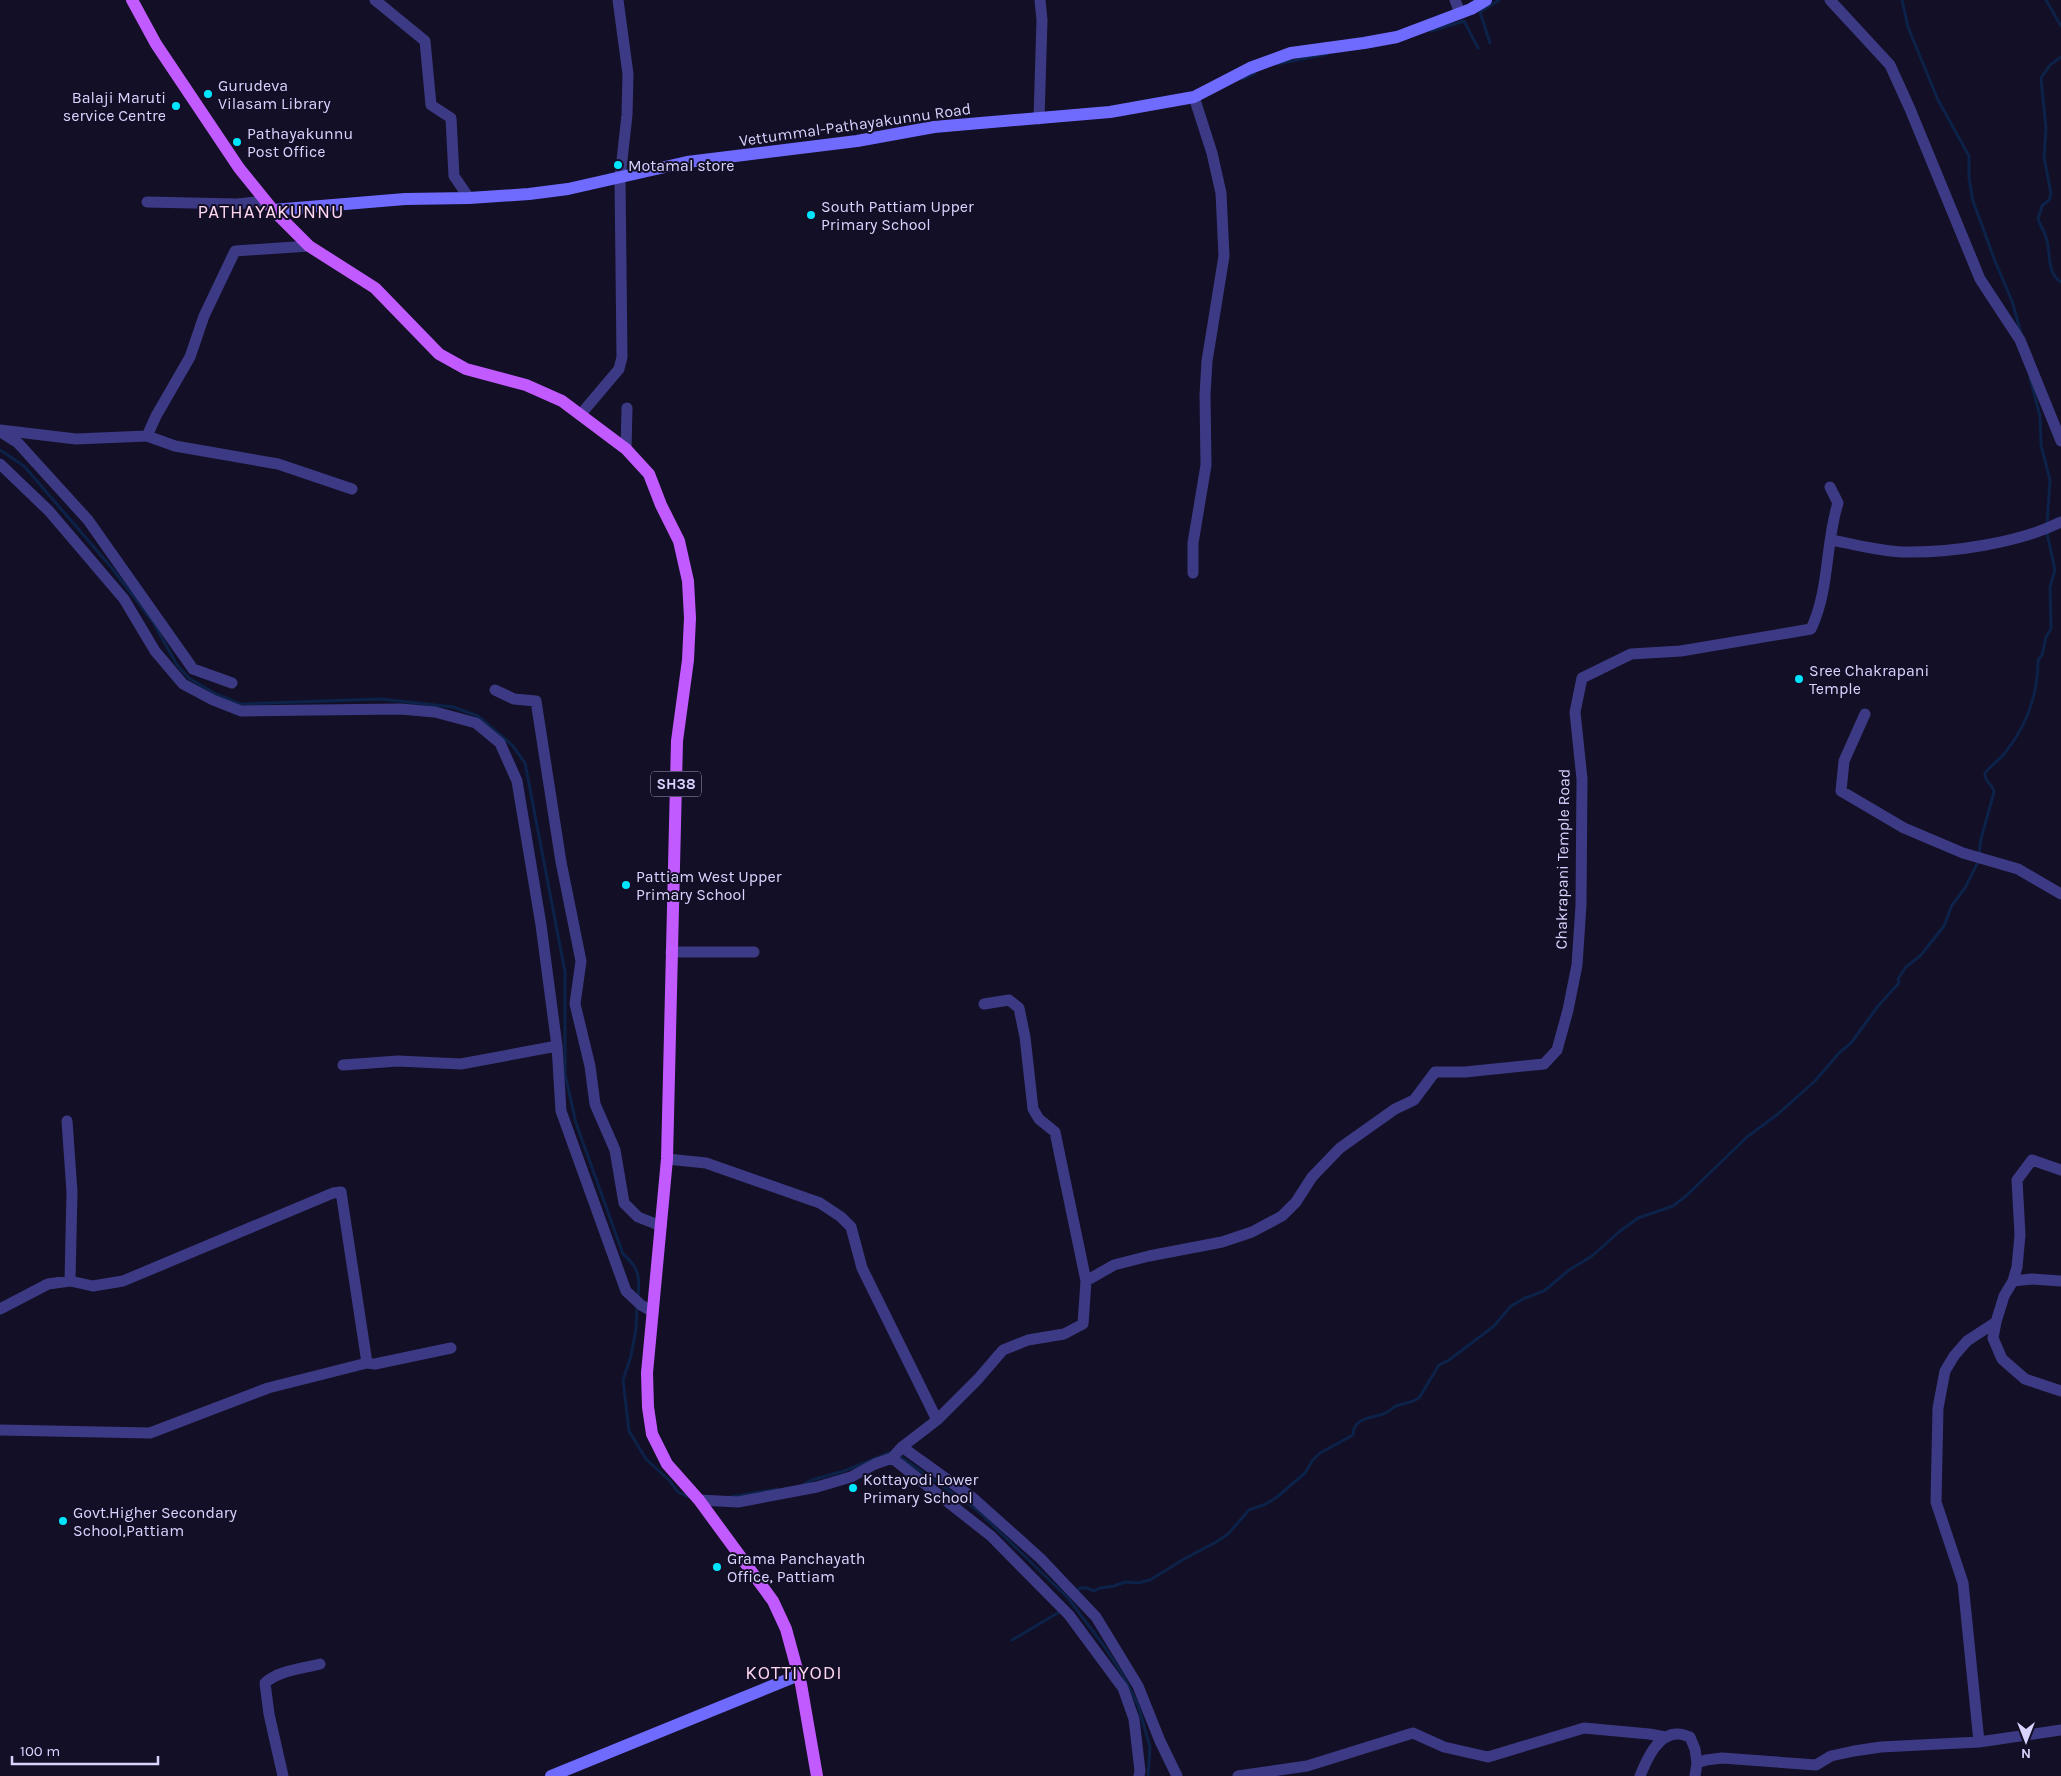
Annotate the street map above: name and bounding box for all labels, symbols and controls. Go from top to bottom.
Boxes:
place label: Gurudeva Vilasam Library [218,76,331,113]
place label: Balaji Maruti service Centre [63,88,166,125]
marker: Gurudeva Vilasam Library [202,88,214,100]
street label: Vettummal-Pathayakunnu Road [738,99,972,150]
marker: Balaji Maruti service Centre [170,100,182,112]
place label: Pathayakunnu Post Office [247,124,353,161]
marker: Pathayakunnu Post Office [231,136,243,148]
place label: Motamal store [628,156,734,175]
marker: Motamal store [612,159,624,171]
place label: South Pattiam Upper Primary School [821,197,974,234]
district label: PATHAYAKUNNU [198,201,344,223]
marker: South Pattiam Upper Primary School [805,209,817,221]
place label: Sree Chakrapani Temple [1809,661,1929,698]
marker: Sree Chakrapani Temple [1793,673,1805,685]
street label: Chakrapani Temple Road [1551,768,1574,950]
road number: SH38 [651,772,701,796]
place label: Pattiam West Upper Primary School [636,867,782,904]
marker: Pattiam West Upper Primary School [620,879,632,891]
place label: Kottayodi Lower Primary School [863,1470,979,1507]
marker: Kottayodi Lower Primary School [847,1482,859,1494]
place label: Govt.Higher Secondary School,Pattiam [73,1503,238,1540]
marker: Govt.Higher Secondary School,Pattiam [57,1515,69,1527]
place label: Grama Panchayath Office, Pattiam [727,1549,865,1586]
marker: Grama Panchayath Office, Pattiam [711,1561,723,1573]
district label: KOTTIYODI [745,1662,843,1684]
north arrow [2001,1716,2051,1766]
scale bar [12,1734,159,1766]
text: 100 m [20,1742,60,1760]
text: N [2021,1745,2031,1762]

